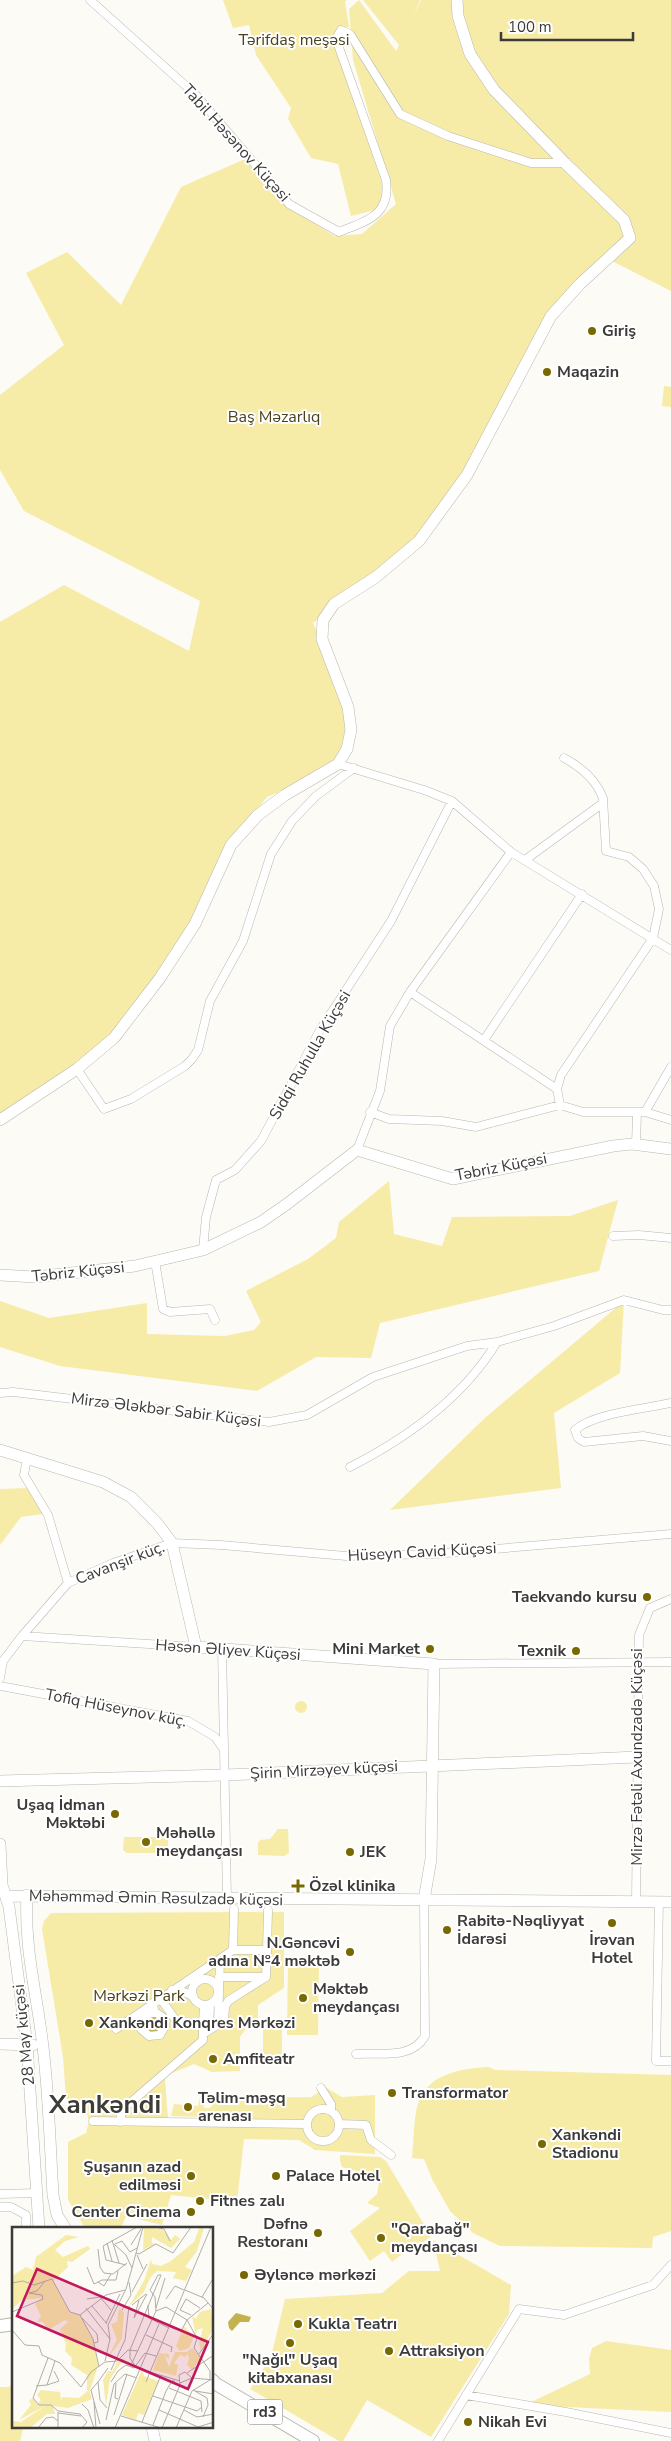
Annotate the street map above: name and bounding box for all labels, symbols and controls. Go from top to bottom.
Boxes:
scale bar [501,10,634,42]
text: 100 m [508,17,552,37]
park label: Tərifdaş meşəsi [239,29,349,51]
street label: Tabil Həsənov Küçəsi [177,79,295,207]
place label: Giriş [602,320,636,342]
marker: Giriş [586,325,598,337]
place label: Maqazin [557,361,619,383]
marker: Maqazin [541,366,553,378]
park label: Baş Məzarlıq [228,406,320,428]
street label: Sidqi Ruhulla Küçəsi [264,986,356,1124]
street label: Təbriz Küçəsi [453,1147,549,1187]
street label: Təbriz Küçəsi [31,1256,125,1288]
street label: Mirzə Ələkbər Sabir Küçəsi [70,1387,262,1433]
street label: Cavanşir küç. [72,1536,168,1590]
street label: Hüseyn Cavid Küçəsi [347,1537,497,1567]
place label: Taekvando kursu [512,1586,637,1608]
marker: Taekvando kursu [641,1591,653,1603]
street label: Həsən Əliyev Küçəsi [155,1634,301,1666]
place label: Mini Market [332,1638,421,1660]
place label: Texnik [518,1640,566,1662]
marker: Mini Market [424,1643,436,1655]
marker: Texnik [570,1645,582,1657]
street label: Mirzə Fətəli Axundzadə Küçəsi [626,1648,648,1866]
street label: Tofiq Hüseynov küç. [43,1684,189,1732]
street label: Şirin Mirzəyev küçəsi [250,1755,398,1785]
place label: Uşaq İdman Məktəbi [16,1794,105,1834]
marker: Uşaq İdman Məktəbi [109,1808,121,1820]
place label: Məhəllə meydançası [156,1822,243,1862]
marker: Məhəllə meydançası [140,1836,152,1848]
place label: JEK [359,1841,387,1863]
marker: JEK [344,1846,356,1858]
place label: Özəl klinika [309,1875,396,1897]
marker: Özəl klinika [291,1879,305,1893]
street label: Məhəmməd Əmin Rəsulzadə küçəsi [29,1885,283,1911]
place label: Rabitə-Nəqliyyat İdarəsi [457,1910,585,1950]
marker: İrəvan Hotel [606,1917,618,1929]
marker: Rabitə-Nəqliyyat İdarəsi [441,1924,453,1936]
place label: İrəvan Hotel [589,1929,635,1969]
place label: N.Gəncəvi adına №4 məktəb [208,1932,340,1972]
marker: N.Gəncəvi adına №4 məktəb [344,1946,356,1958]
place label: Məktəb meydançası [313,1978,400,2018]
street label: 28 May küçəsi [8,1983,40,2087]
park label: Mərkəzi Park [93,1985,186,2007]
marker: Məktəb meydançası [297,1992,309,2004]
place label: Xankəndi Konqres Mərkəzi [98,2012,295,2034]
marker: Xankəndi Konqres Mərkəzi [83,2017,95,2029]
place label: Amfiteatr [223,2048,295,2070]
marker: Amfiteatr [207,2053,219,2065]
place label: Transformator [402,2082,509,2104]
district label: Xankəndi [48,2087,161,2122]
place label: Təlim-məşq arenası [198,2087,286,2127]
marker: Transformator [386,2087,398,2099]
marker: Təlim-məşq arenası [182,2101,194,2113]
place label: Xankəndi Stadionu [551,2124,621,2164]
marker: Xankəndi Stadionu [536,2138,548,2150]
place label: Şuşanın azad edilməsi [83,2156,181,2196]
place label: Palace Hotel [286,2165,380,2187]
marker: Şuşanın azad edilməsi [185,2170,197,2182]
marker: Palace Hotel [270,2170,282,2182]
place label: Fitnes zalı [210,2190,285,2212]
marker: Fitnes zalı [194,2195,206,2207]
place label: Center Cinema [72,2201,181,2223]
marker: Center Cinema [185,2206,197,2218]
place label: Dəfnə Restoranı [237,2213,308,2253]
place label: "Qarabağ" meydançası [391,2218,478,2258]
inset map [12,2227,214,2428]
marker: Dəfnə Restoranı [312,2227,324,2239]
marker: "Qarabağ" meydançası [375,2232,387,2244]
place label: Əyləncə mərkəzi [254,2264,376,2286]
marker: Əyləncə mərkəzi [238,2269,250,2281]
place label: Kukla Teatrı [308,2313,397,2335]
marker: Kukla Teatrı [292,2318,304,2330]
marker: "Nağıl" Uşaq kitabxanası [284,2337,296,2349]
place label: Attraksiyon [399,2340,485,2362]
marker: Attraksiyon [383,2345,395,2357]
place label: "Nağıl" Uşaq kitabxanası [242,2349,338,2389]
road number: rd3 [248,2400,282,2424]
place label: Nikah Evi [478,2411,547,2433]
marker: Nikah Evi [462,2416,474,2428]

